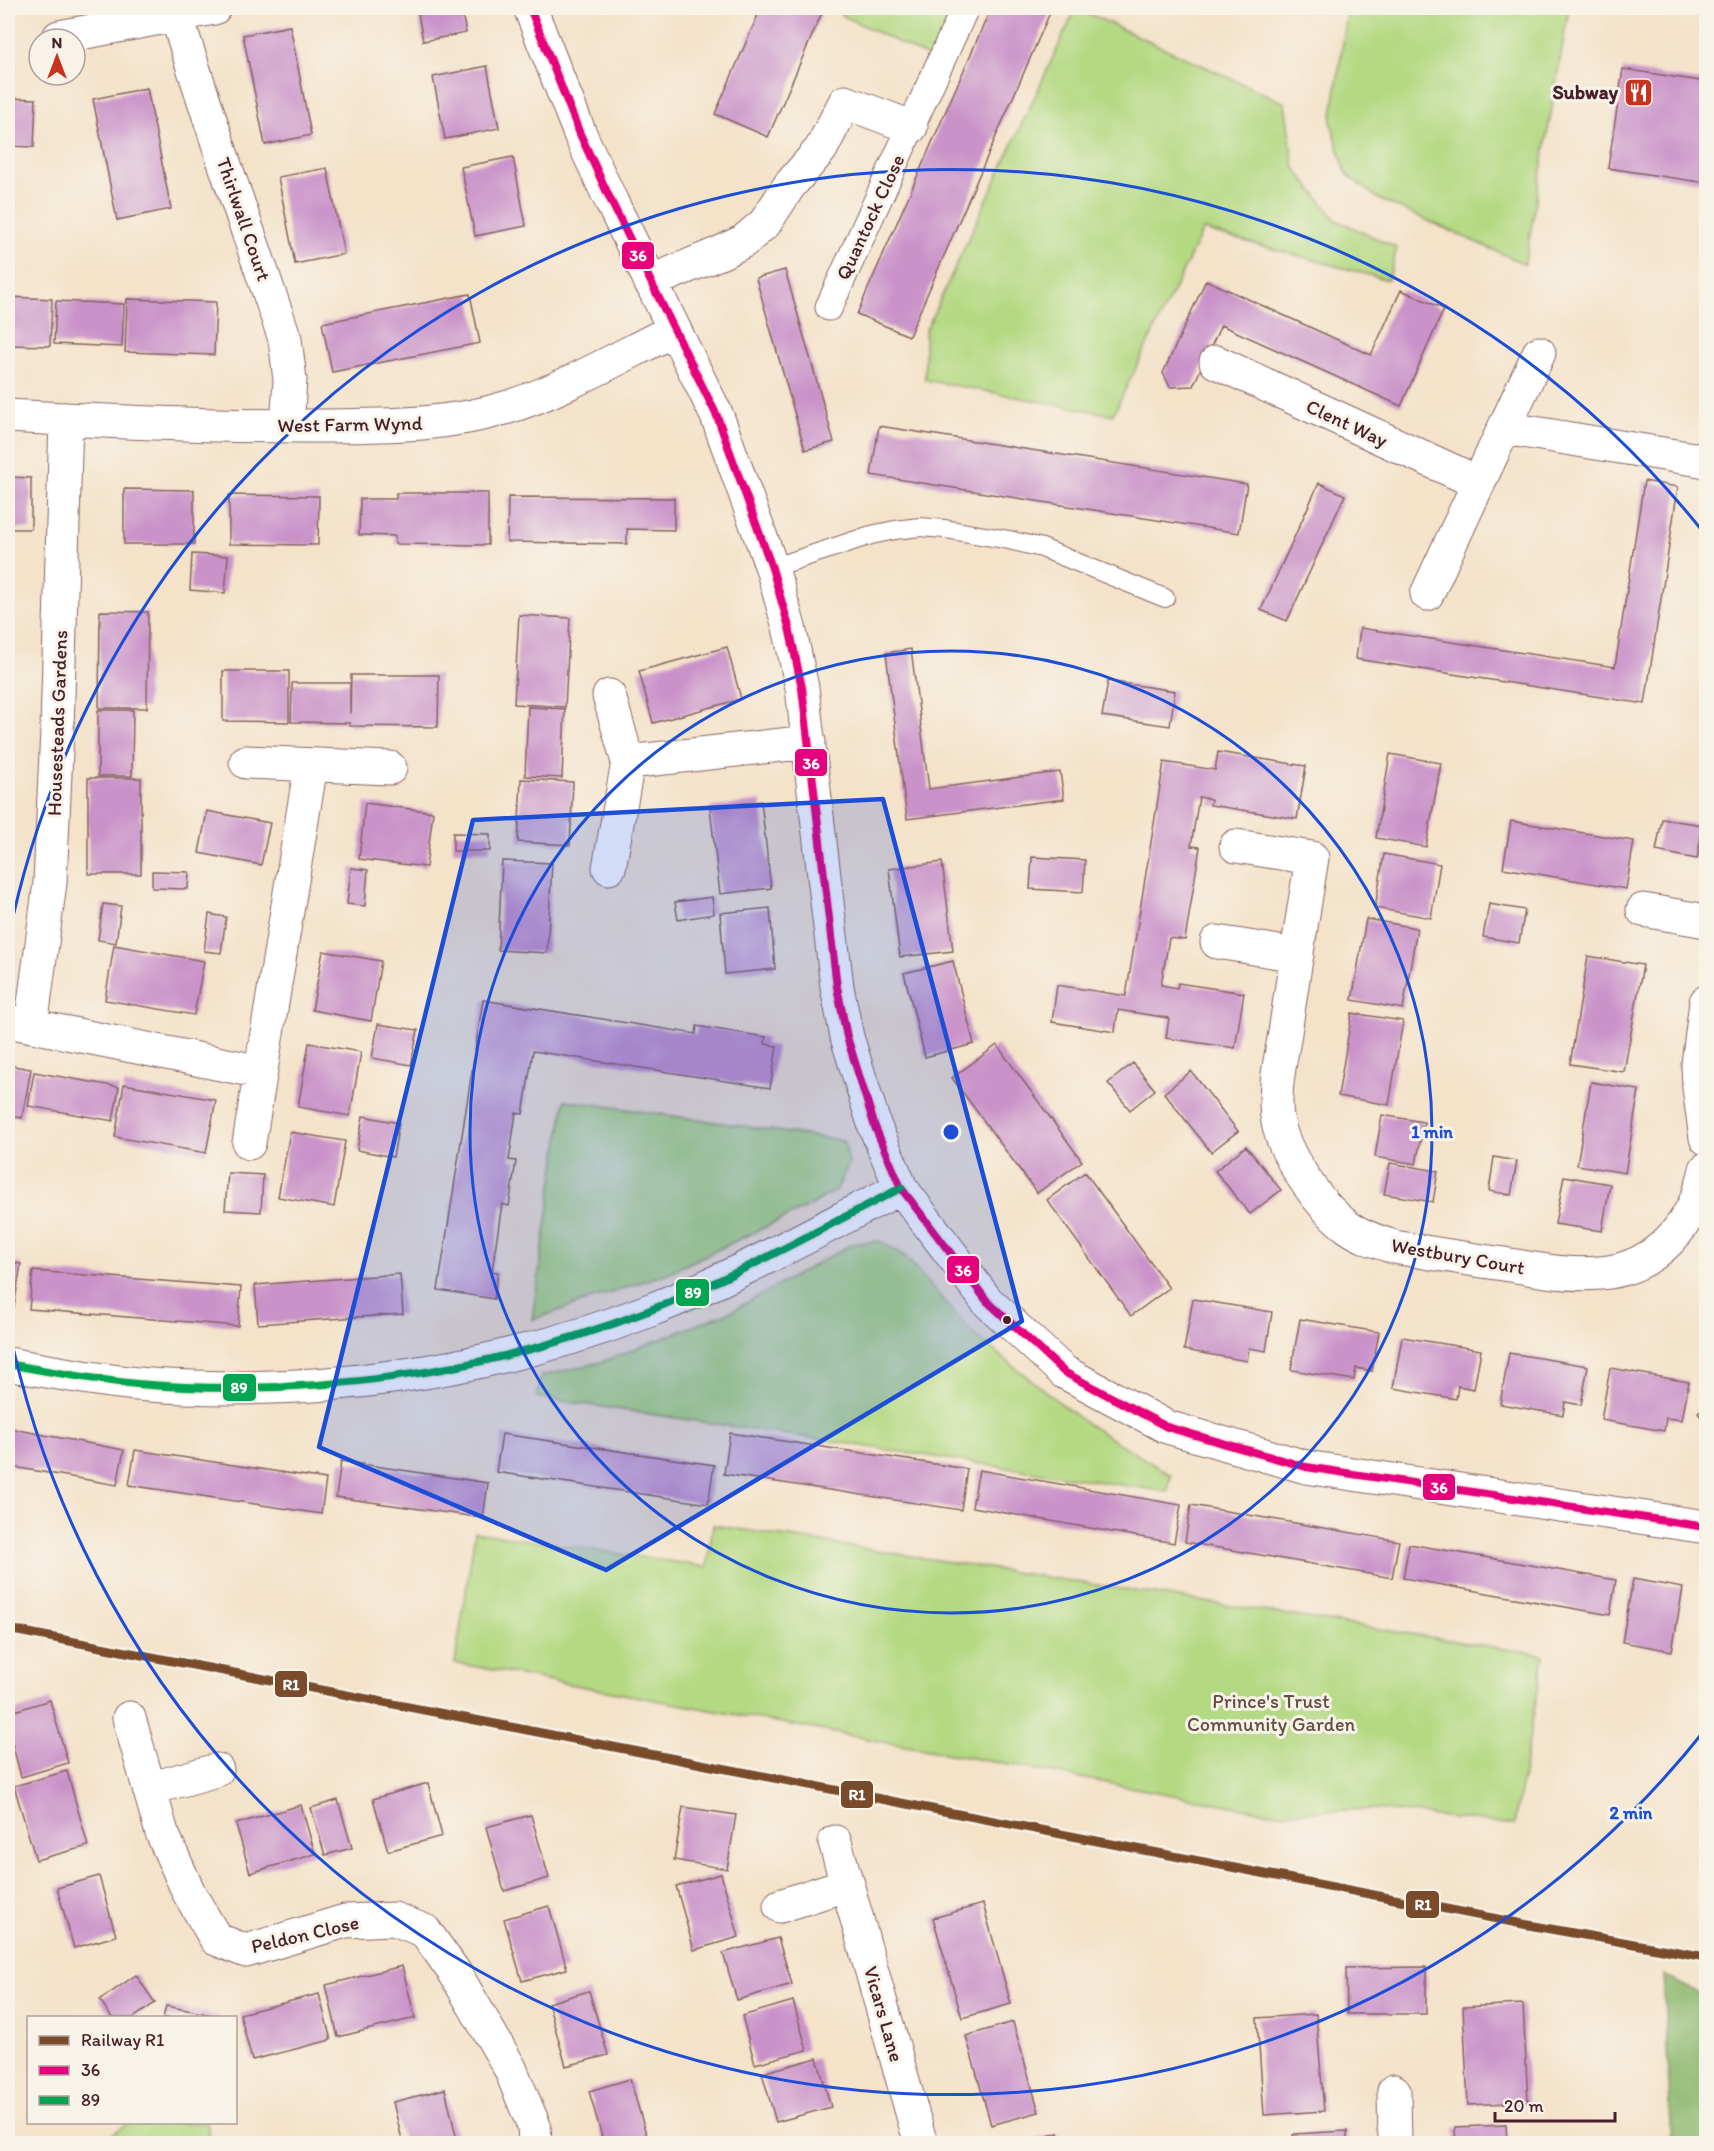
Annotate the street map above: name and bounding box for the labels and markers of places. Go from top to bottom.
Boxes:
restaurant icon: Subway [1623,76,1655,108]
place label: Subway [1552,80,1619,105]
centre of rings [941,1122,961,1142]
unlabelled marker [1001,1314,1013,1326]

